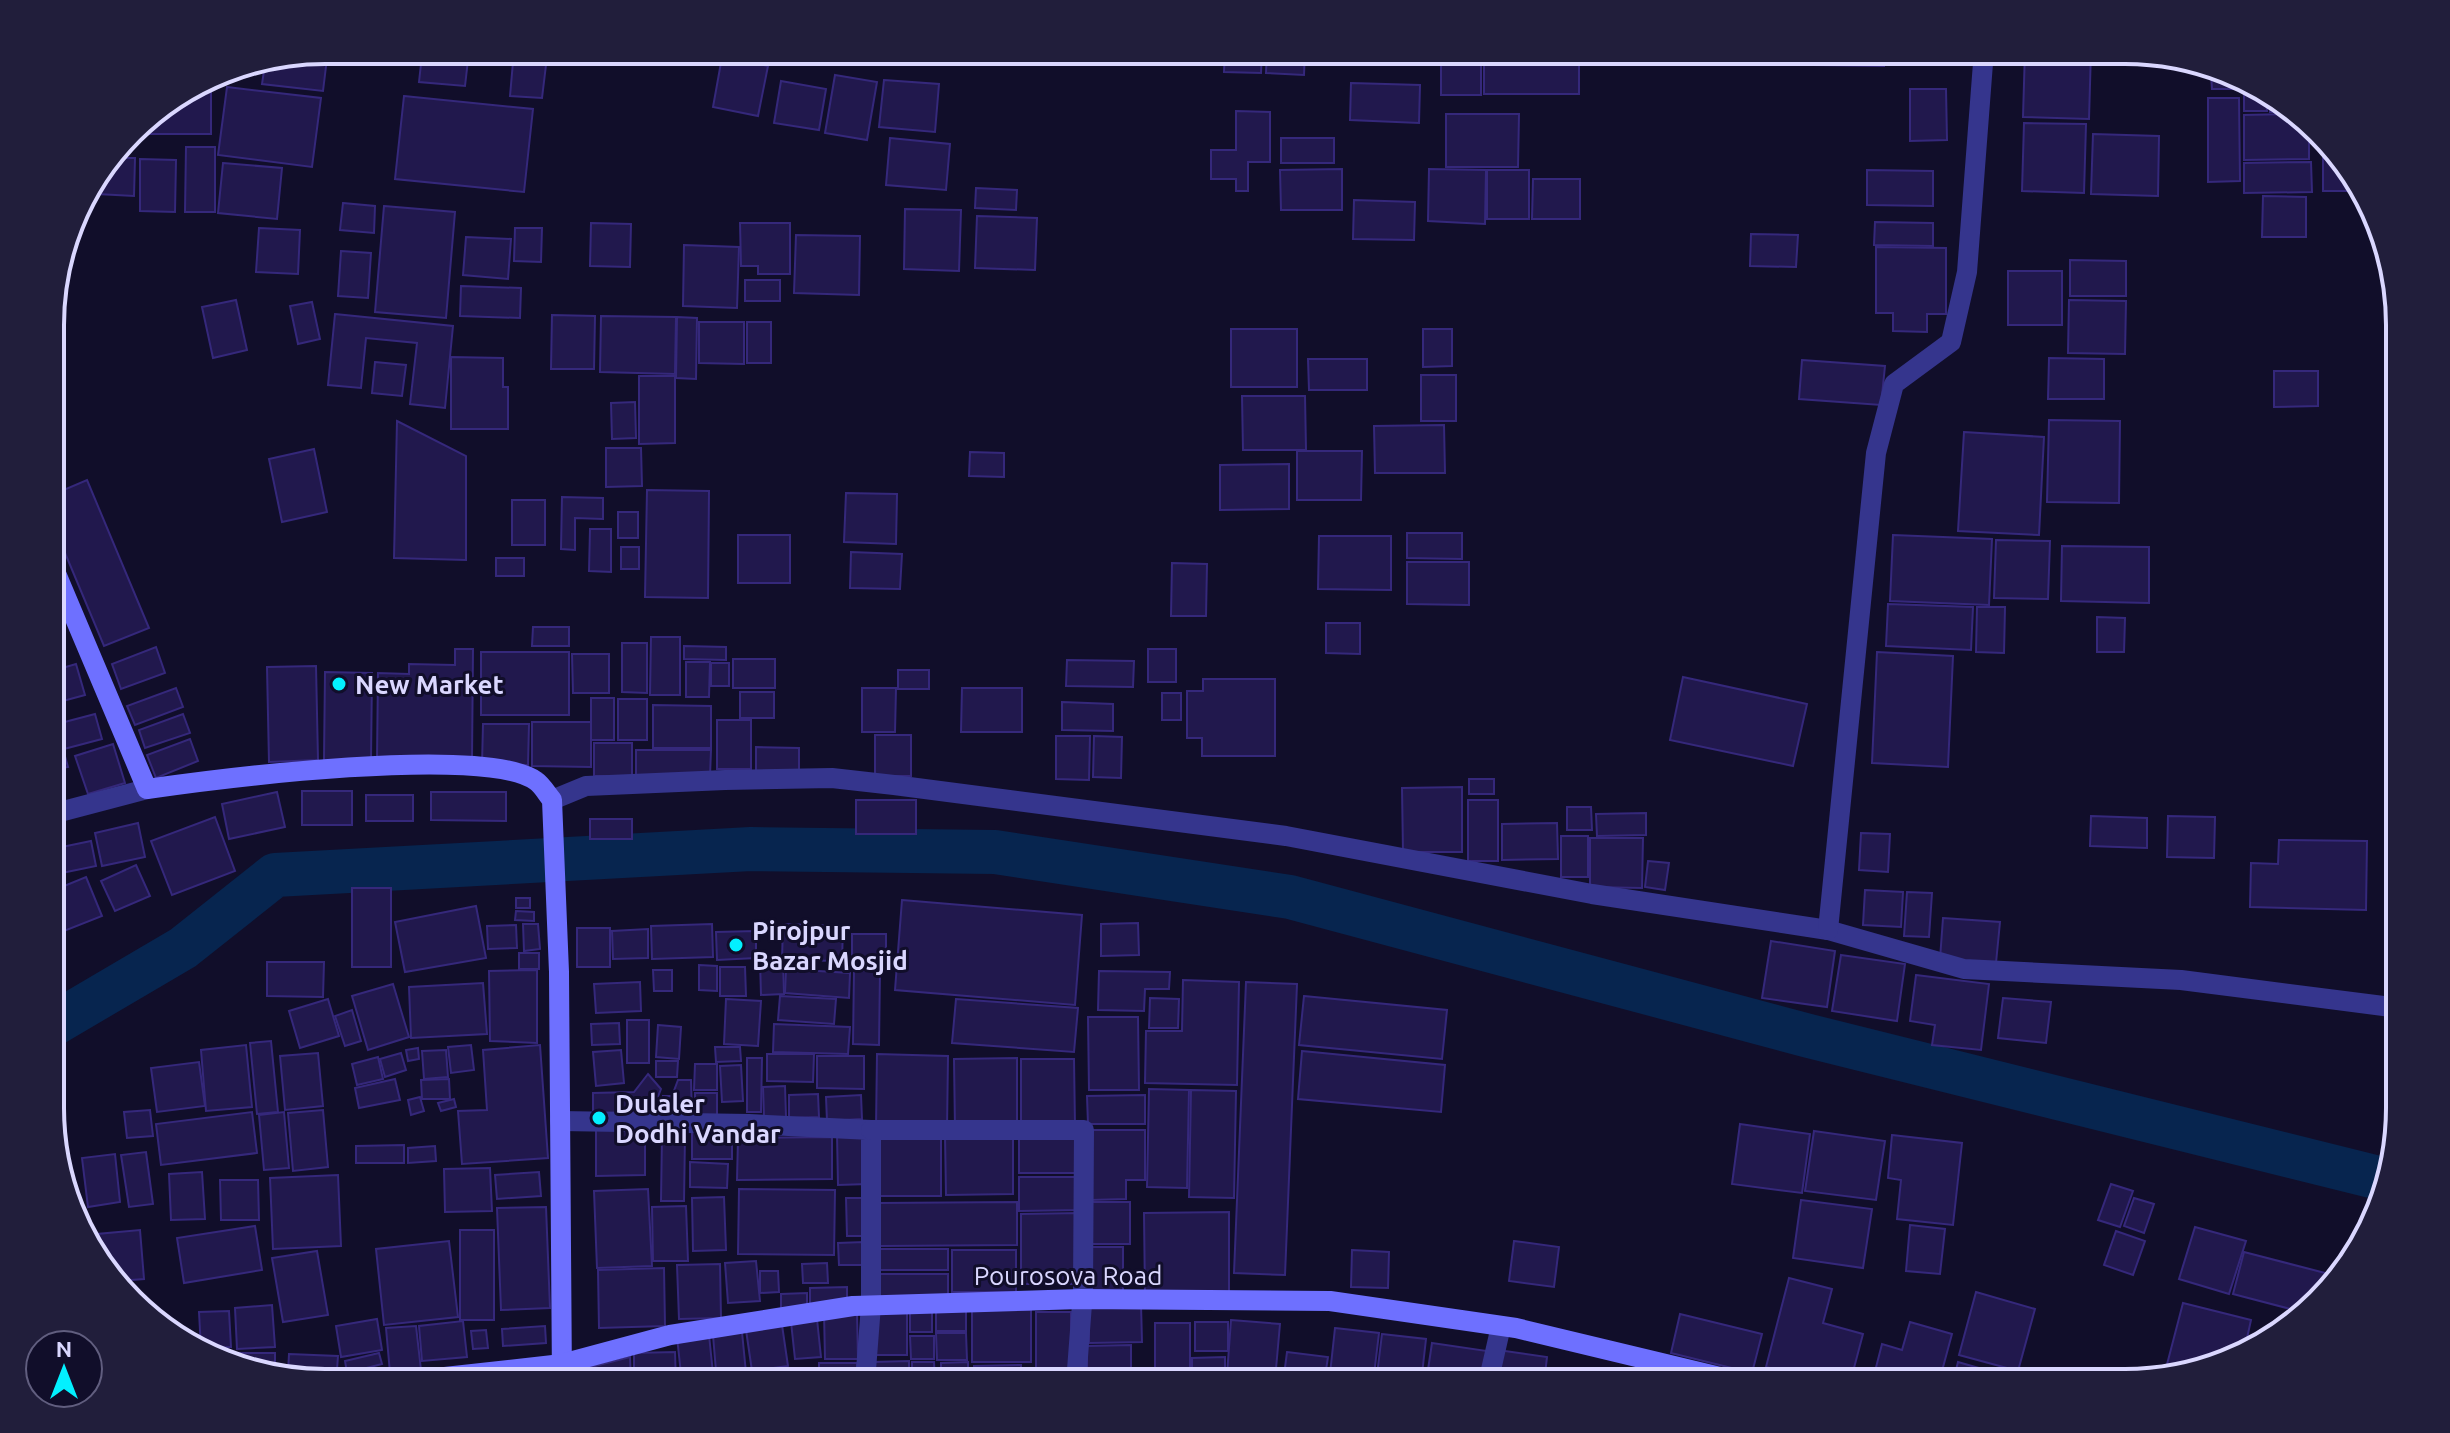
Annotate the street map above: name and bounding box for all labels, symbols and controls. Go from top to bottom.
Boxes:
place label: New Market [355,670,504,699]
marker: New Market [330,675,348,693]
place label: Pirojpur Bazar Mosjid [752,916,908,975]
marker: Pirojpur Bazar Mosjid [727,936,745,954]
place label: Dulaler Dodhi Vandar [615,1089,781,1148]
marker: Dulaler Dodhi Vandar [590,1109,608,1127]
street label: Pourosova Road [974,1261,1162,1290]
north arrow [24,1329,104,1409]
text: N [56,1336,72,1361]

